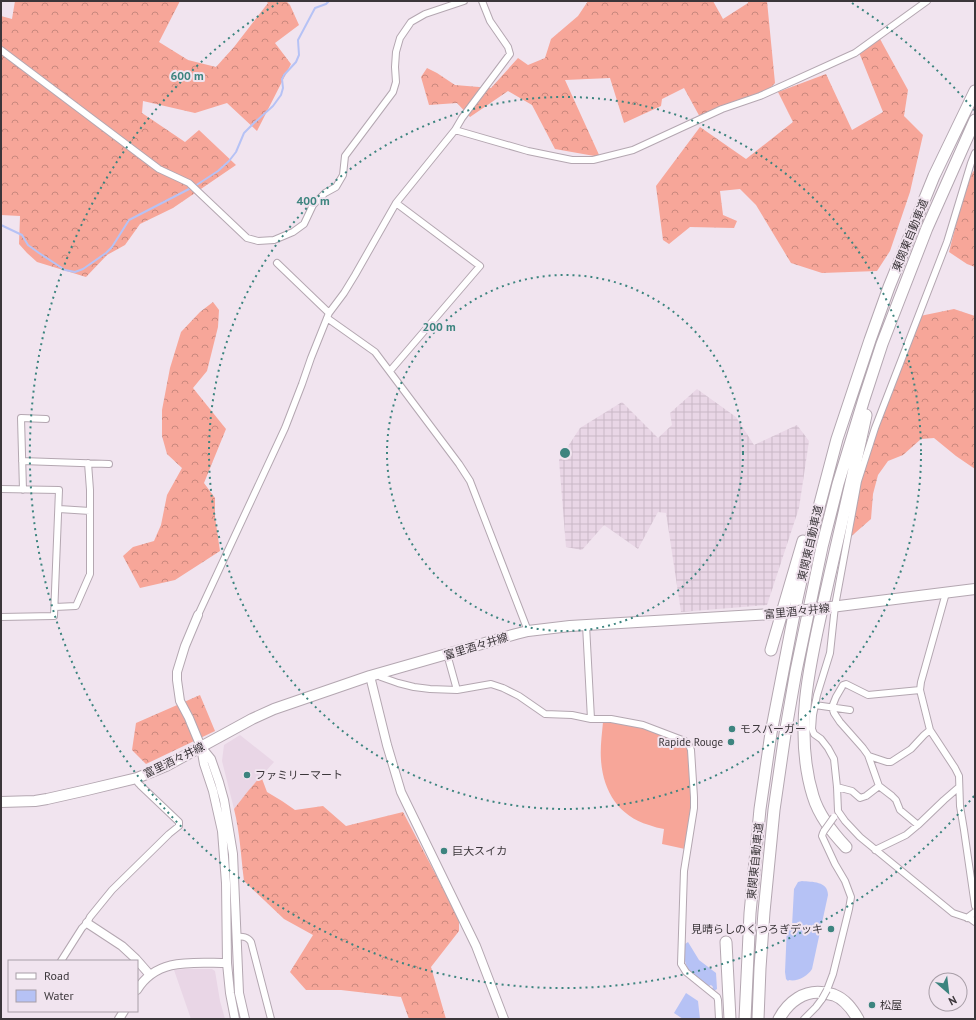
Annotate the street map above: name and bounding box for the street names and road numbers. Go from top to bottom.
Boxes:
street label: 東関東自動車道 [889,197,931,273]
street label: 東関東自動車道 [795,504,825,582]
street label: 富里酒々井線 [763,601,831,621]
street label: 富里酒々井線 [442,630,510,662]
street label: 富里酒々井線 [141,739,207,781]
street label: 東関東自動車道 [744,822,766,900]

